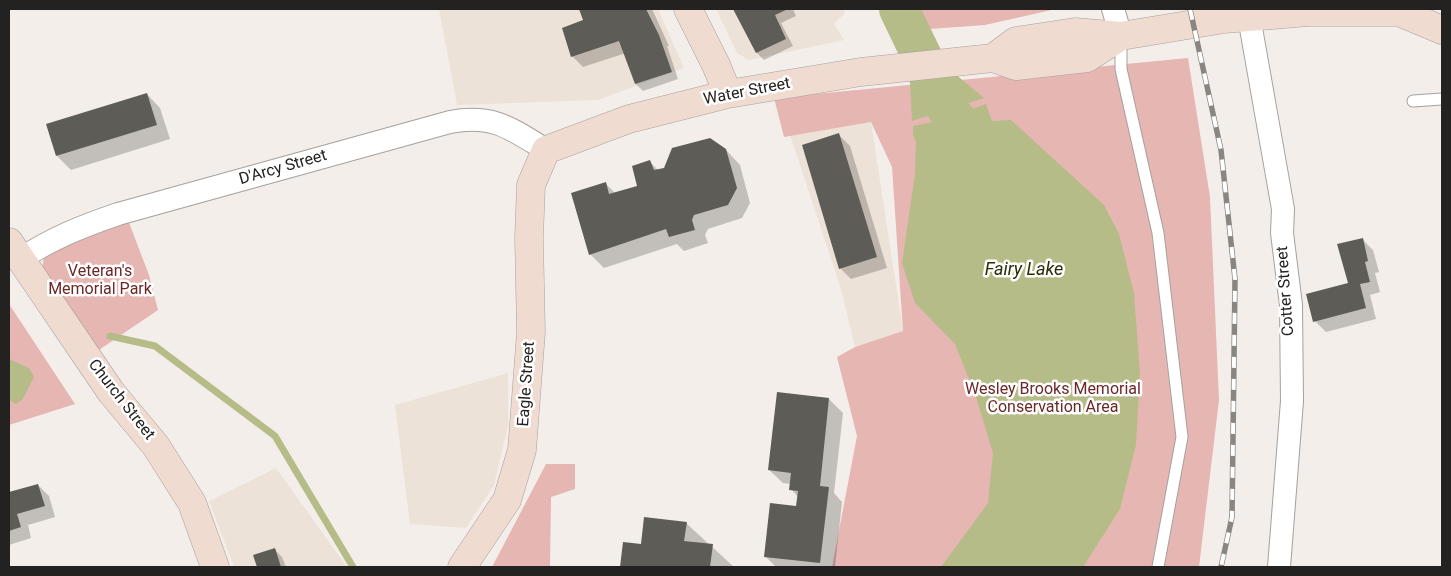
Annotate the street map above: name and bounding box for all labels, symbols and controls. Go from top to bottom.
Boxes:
street label: Water Street [702,74,792,110]
street label: D'Arcy Street [237,146,329,190]
street label: Cotter Street [1273,245,1299,337]
water label: Fairy Lake [985,259,1063,281]
park label: Veteran's Memorial Park [48,262,152,300]
street label: Eagle Street [514,341,540,427]
street label: Church Street [84,356,158,444]
park label: Wesley Brooks Memorial Conservation Area [965,380,1141,418]

